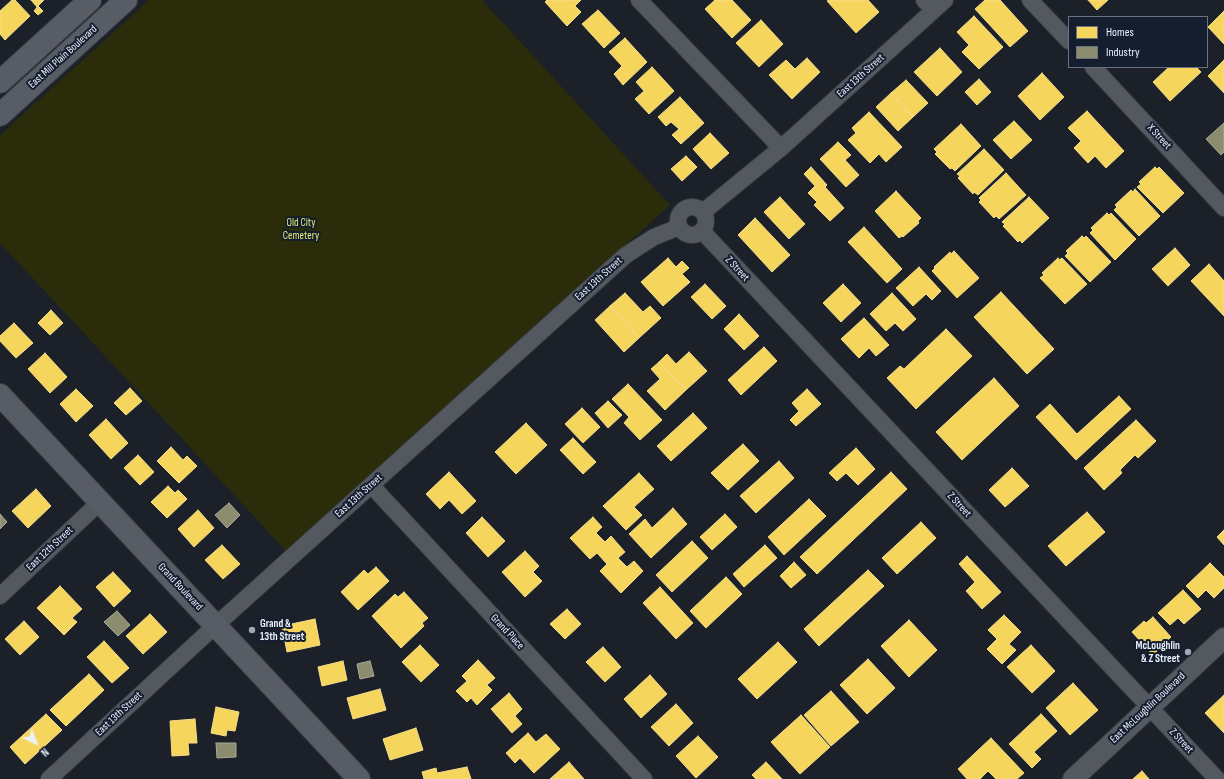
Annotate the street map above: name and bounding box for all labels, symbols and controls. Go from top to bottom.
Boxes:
legend [1068,16,1208,68]
street label: East Mill Plain Boulevard [26,23,100,91]
text: Homes [1106,25,1134,40]
text: Industry [1106,45,1140,60]
street label: East 13th Street [835,51,887,101]
street label: X Street [1144,122,1174,152]
park label: Old City Cemetery [283,216,319,242]
street label: East 13th Street [573,254,625,304]
street label: Z Street [722,254,752,284]
street label: East 13th Street [333,471,385,521]
street label: Z Street [944,490,974,520]
street label: East 12th Street [24,524,76,574]
street label: Grand Boulevard [155,561,205,613]
street label: Grand Place [487,612,527,652]
place label: Grand & 13th Street [260,617,304,643]
marker: Grand & 13th Street [247,625,257,635]
place label: McLoughlin & Z Street [1136,639,1180,665]
marker: McLoughlin & Z Street [1183,647,1193,657]
street label: East McLoughlin Boulevard [1108,670,1188,746]
street label: East 13th Street [93,689,145,739]
north arrow [16,723,56,763]
street label: Z Street [1166,726,1196,756]
text: N [38,745,51,759]

